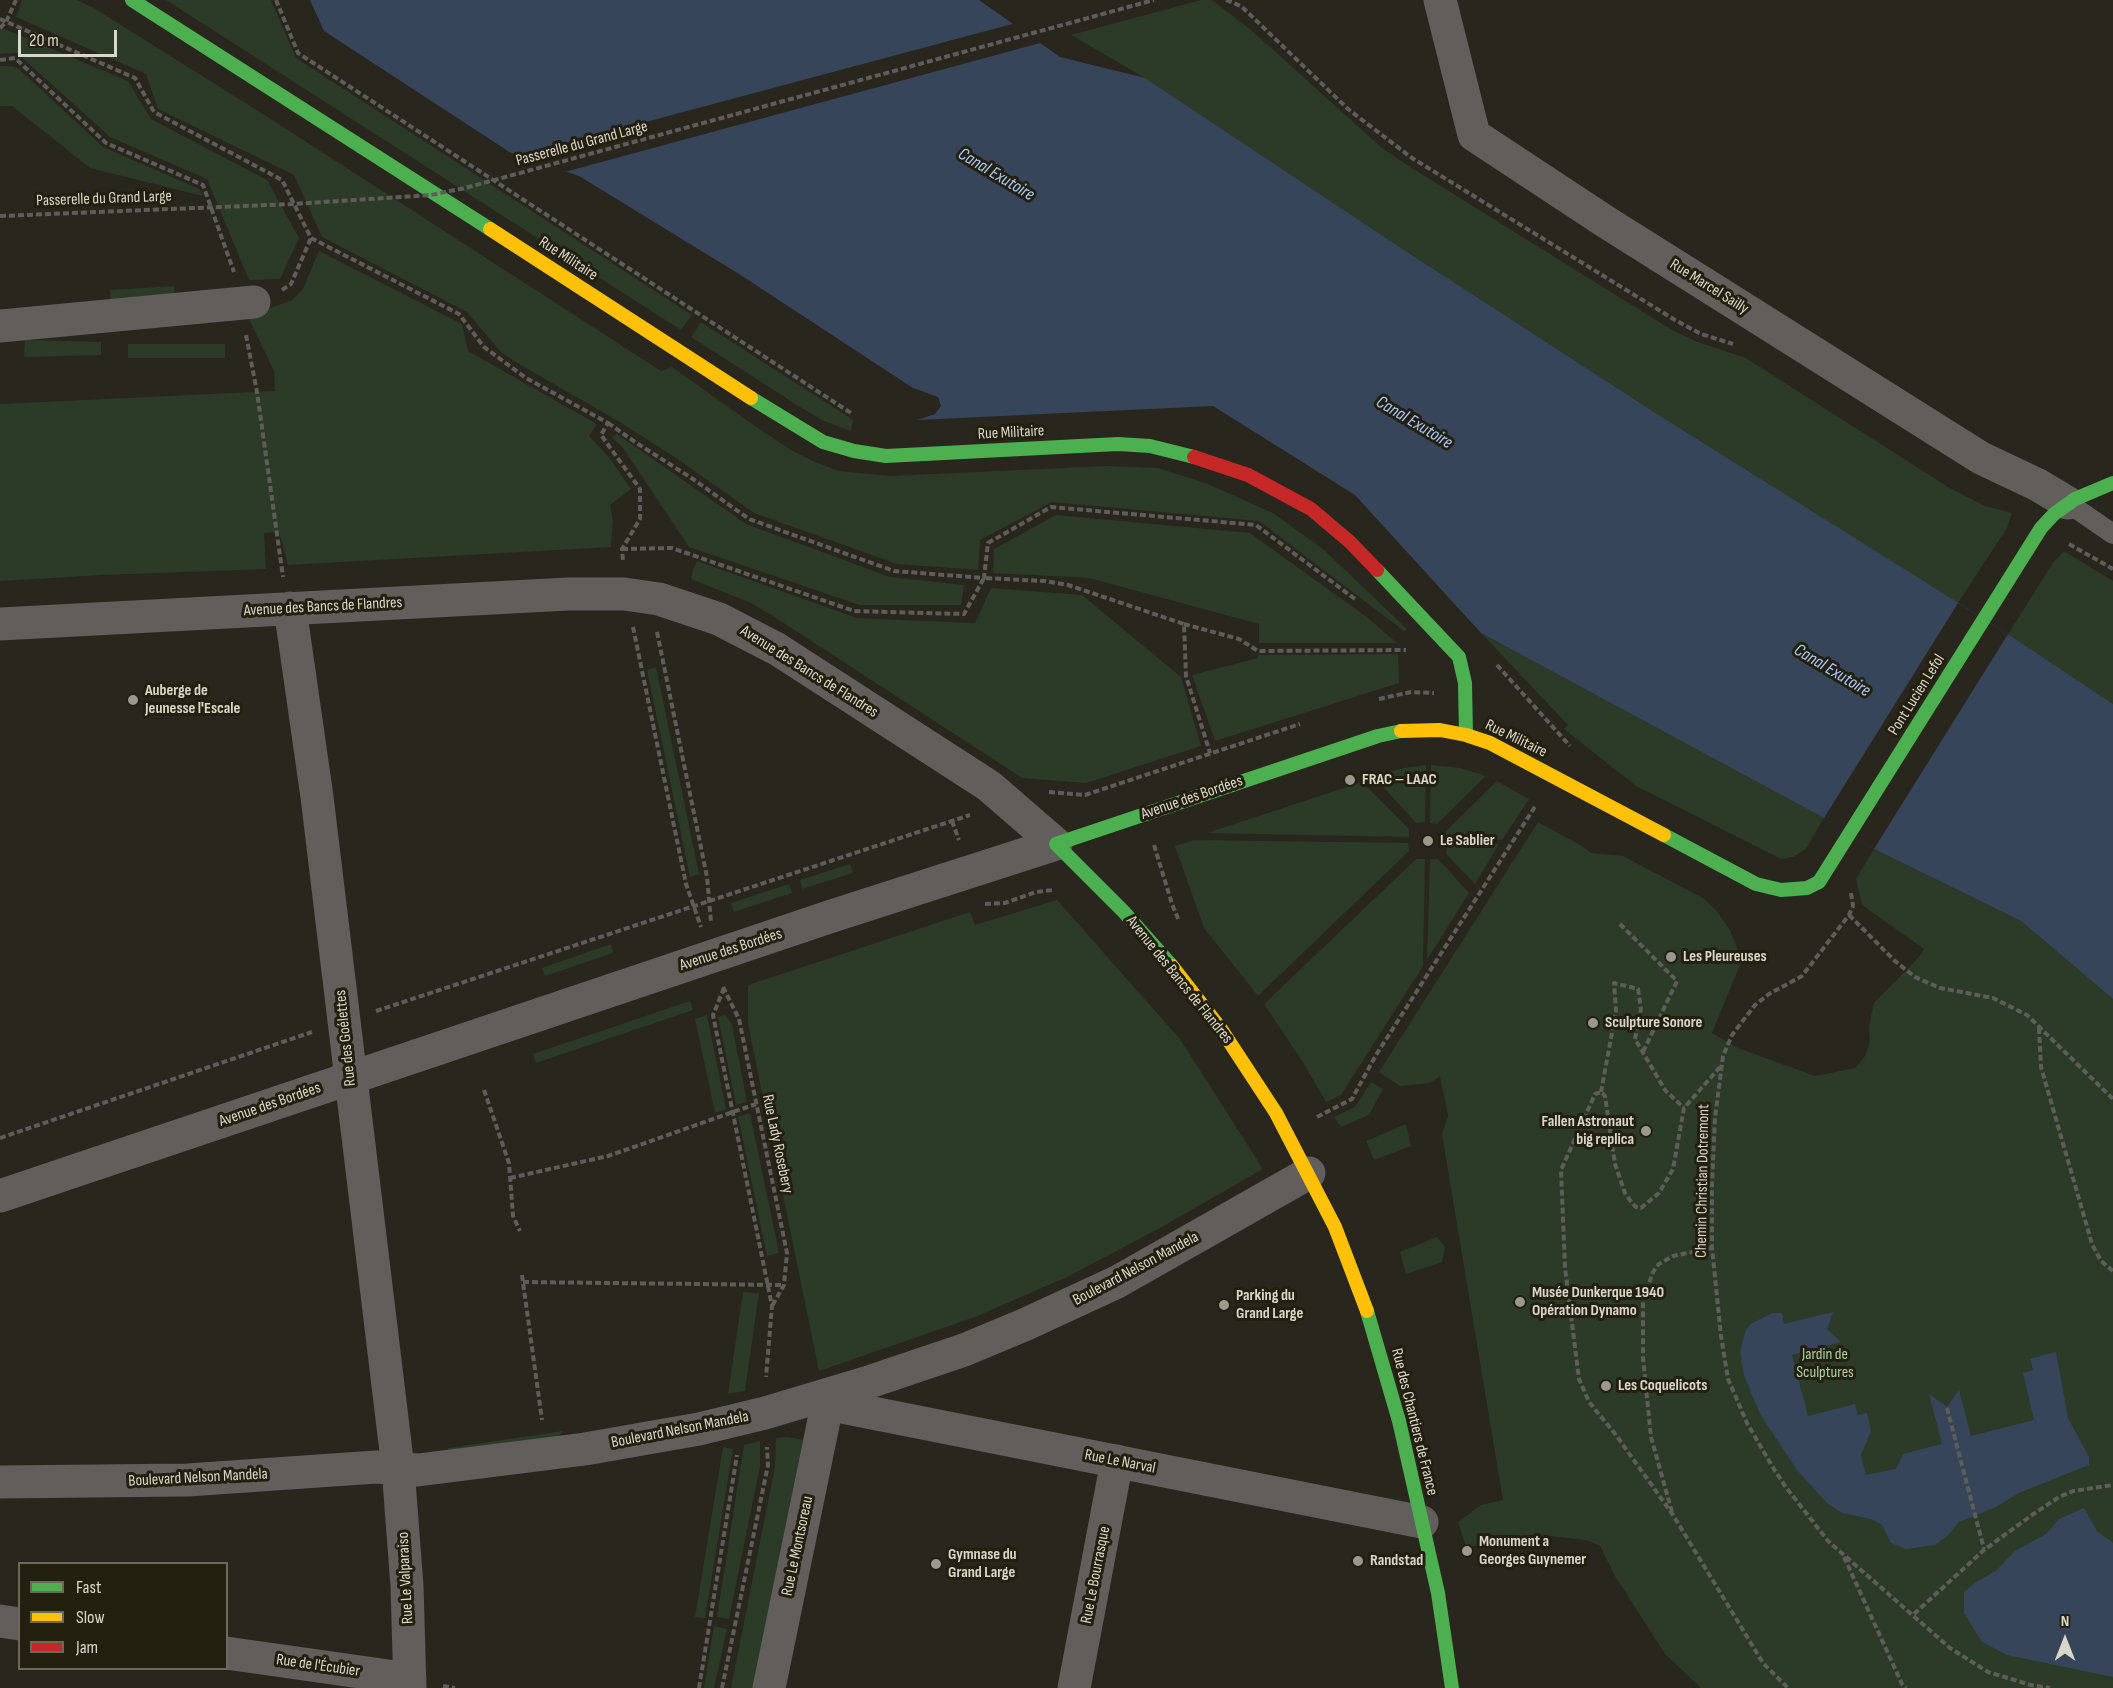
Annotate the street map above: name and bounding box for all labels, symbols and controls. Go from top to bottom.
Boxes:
scale bar [21,18,120,56]
text: 20 m [29,30,59,51]
street label: Passerelle du Grand Large [514,117,650,171]
water label: Canal Exutoire [954,144,1038,206]
street label: Passerelle du Grand Large [36,187,172,211]
street label: Rue Militaire [535,233,601,285]
street label: Rue Marcel Sailly [1666,255,1752,319]
water label: Canal Exutoire [1372,392,1456,454]
street label: Rue Militaire [977,422,1045,444]
street label: Avenue des Bancs de Flandres [243,593,403,621]
street label: Avenue des Bancs de Flandres [737,622,881,722]
water label: Canal Exutoire [1790,640,1874,702]
street label: Pont Lucien Lefol [1885,651,1949,739]
place label: Auberge de Jeunesse l'Escale [145,681,240,719]
marker: Auberge de Jeunesse l'Escale [126,693,140,707]
street label: Rue Militaire [1482,716,1550,762]
place label: FRAC – LAAC [1362,770,1437,790]
street label: Avenue des Bordées [1139,772,1245,824]
marker: FRAC – LAAC [1343,773,1357,787]
place label: Le Sablier [1440,831,1495,851]
marker: Le Sablier [1421,834,1435,848]
street label: Avenue des Bancs de Flandres [1122,912,1236,1048]
street label: Avenue des Bordées [677,924,785,976]
place label: Les Pleureuses [1683,947,1767,967]
marker: Les Pleureuses [1664,950,1678,964]
street label: Rue des Goélettes [331,989,361,1087]
place label: Sculpture Sonore [1605,1013,1702,1033]
marker: Sculpture Sonore [1586,1016,1600,1030]
street label: Avenue des Bordées [217,1079,323,1131]
street label: Rue Lady Rosebery [757,1093,797,1195]
street label: Chemin Christian Dotremont [1692,1104,1714,1258]
place label: Fallen Astronaut big replica [1542,1112,1634,1150]
marker: Fallen Astronaut big replica [1639,1124,1653,1138]
street label: Boulevard Nelson Mandela [1070,1228,1202,1310]
place label: Musée Dunkerque 1940 Opération Dynamo [1532,1283,1664,1321]
place label: Parking du Grand Large [1236,1286,1303,1324]
marker: Musée Dunkerque 1940 Opération Dynamo [1513,1295,1527,1309]
marker: Parking du Grand Large [1217,1298,1231,1312]
park label: Jardin de Sculptures [1796,1345,1854,1383]
street label: Rue des Chantiers de France [1386,1346,1442,1498]
place label: Les Coquelicots [1618,1376,1707,1396]
marker: Les Coquelicots [1599,1379,1613,1393]
street label: Boulevard Nelson Mandela [610,1407,750,1453]
street label: Rue Le Narval [1083,1446,1157,1478]
street label: Boulevard Nelson Mandela [128,1465,268,1491]
street label: Rue Le Montsoreau [778,1494,818,1598]
street label: Rue Le Bourrasque [1077,1525,1115,1625]
street label: Rue Le Valparaiso [394,1531,418,1625]
place label: Monument a Georges Guynemer [1479,1532,1586,1570]
marker: Monument a Georges Guynemer [1460,1544,1474,1558]
place label: Gymnase du Grand Large [948,1545,1017,1583]
place label: Randstad [1370,1551,1423,1571]
marker: Randstad [1351,1554,1365,1568]
marker: Gymnase du Grand Large [929,1557,943,1571]
legend [18,1562,228,1670]
text: Fast [76,1577,101,1598]
text: Slow [76,1607,105,1628]
north arrow [2035,1610,2095,1670]
text: N [2061,1612,2069,1631]
text: Jam [76,1637,98,1658]
street label: Rue de l'Écubier [275,1651,361,1681]

